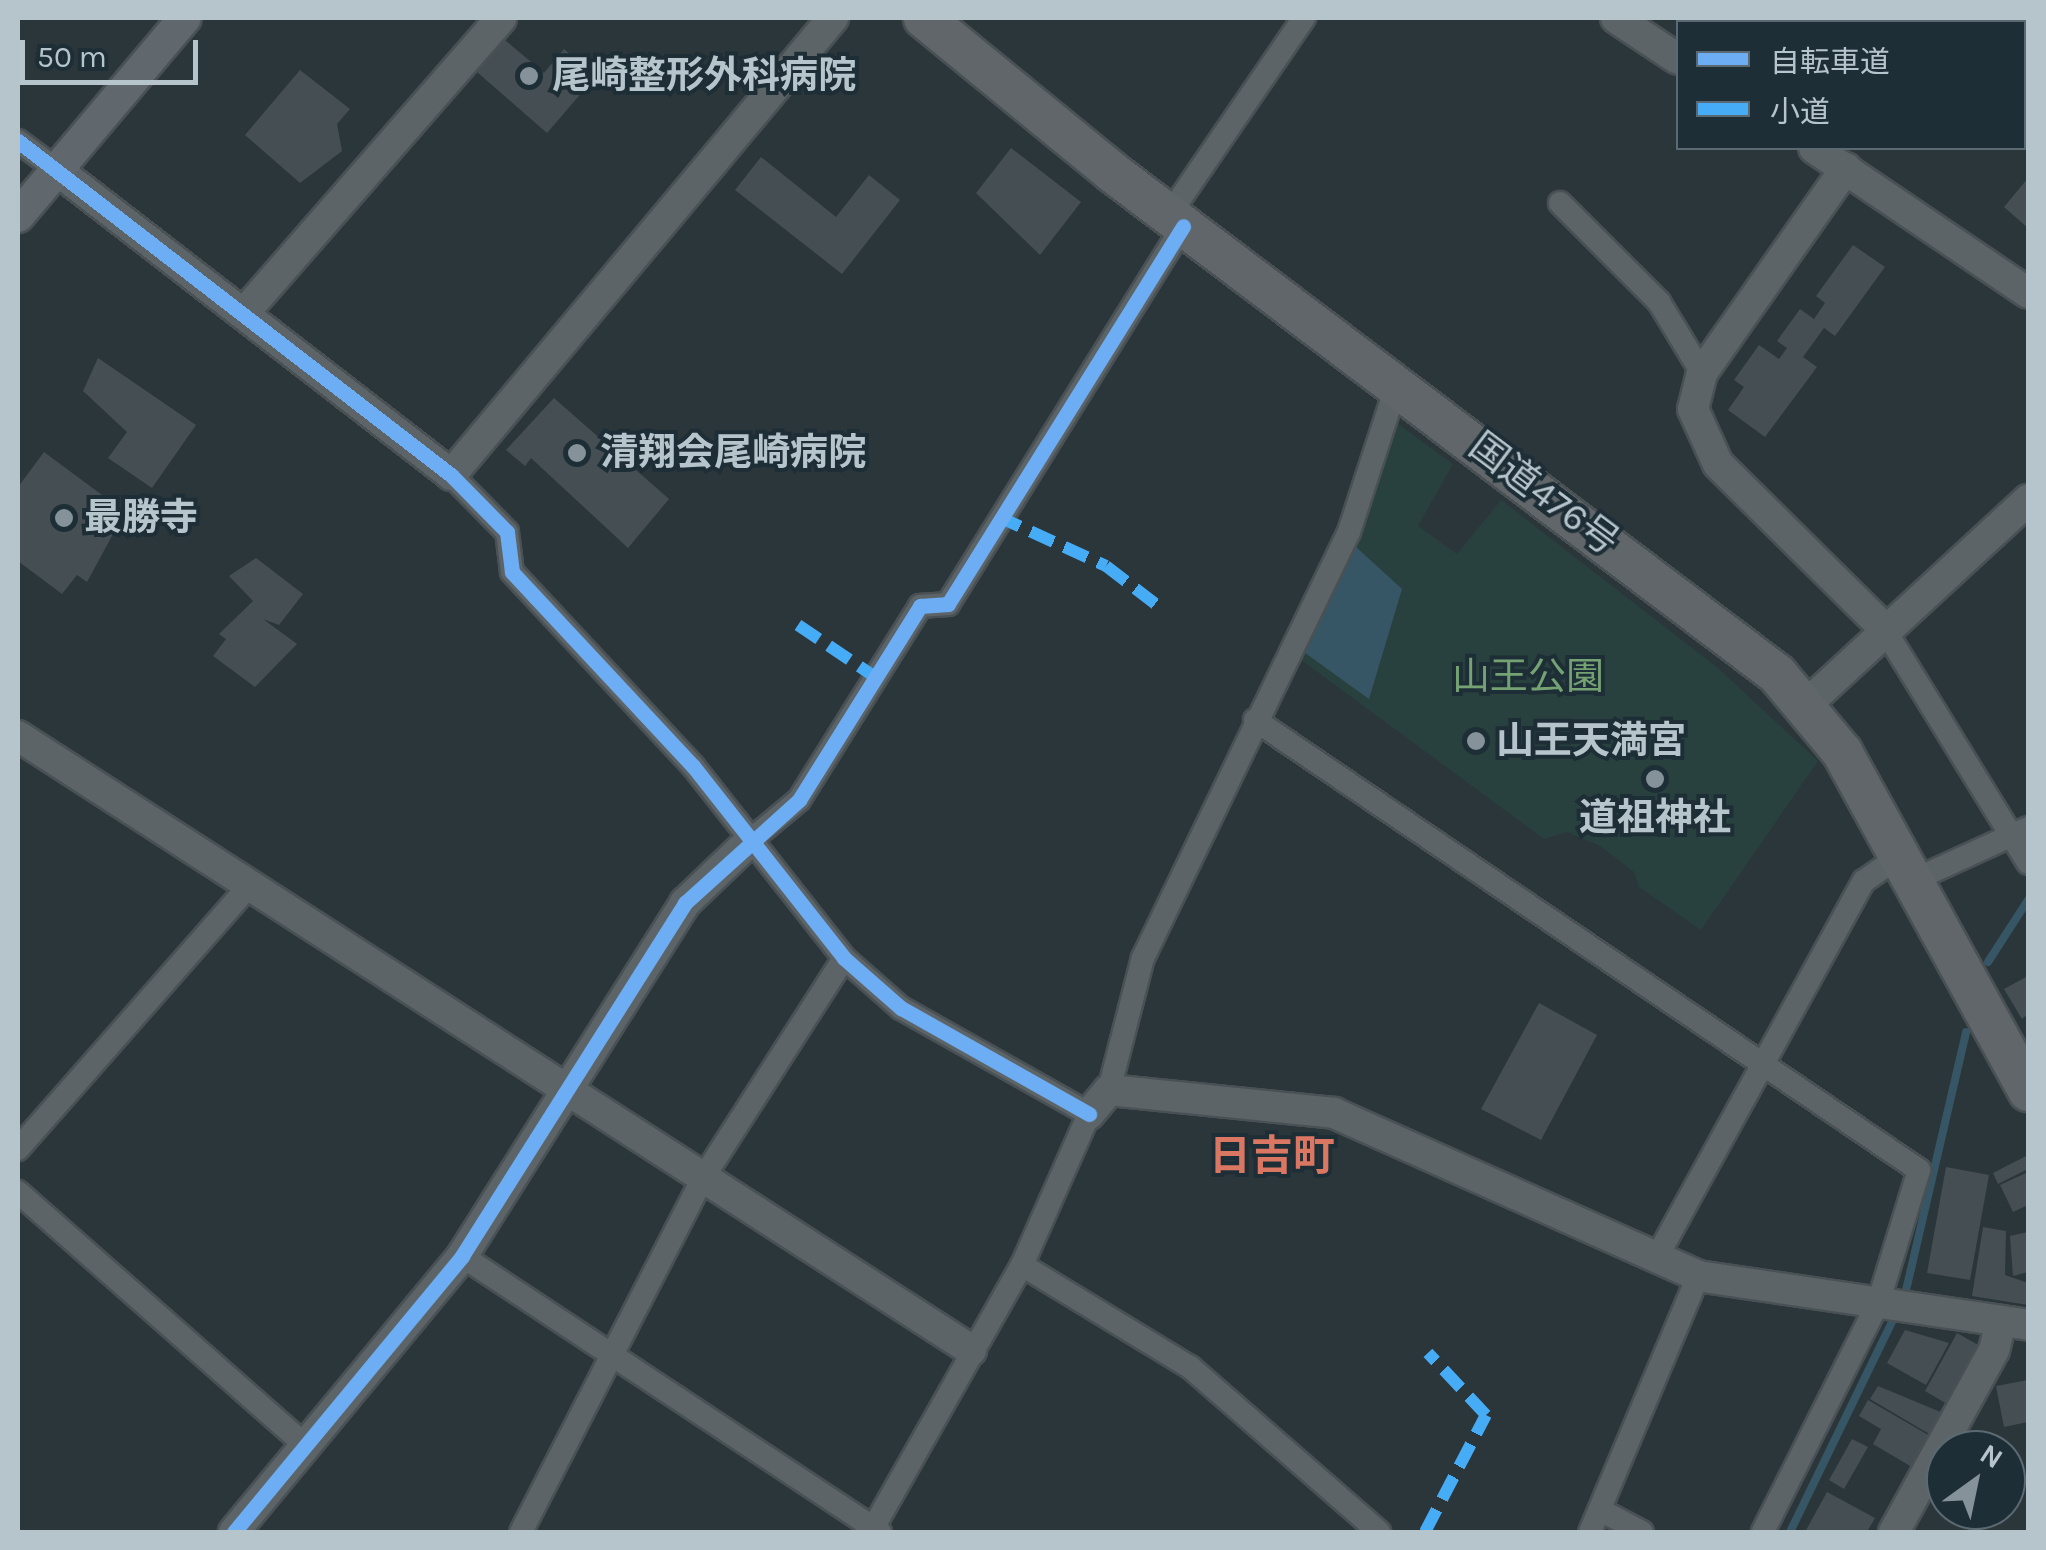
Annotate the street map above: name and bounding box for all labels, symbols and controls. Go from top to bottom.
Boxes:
scale bar [25,20,202,82]
legend [1676,20,2026,150]
text: 50 m [37,39,107,75]
text: 自転車道 [1770,44,1890,80]
place label: 尾崎整形外科病院 [552,53,856,99]
marker: 尾崎整形外科病院 [516,63,542,89]
text: 小道 [1770,94,1830,130]
street label: 国道476号 [1460,423,1628,565]
place label: 清翔会尾崎病院 [600,430,866,476]
marker: 清翔会尾崎病院 [564,440,590,466]
place label: 最勝寺 [84,495,198,541]
marker: 最勝寺 [53,507,75,529]
park label: 山王公園 [1452,654,1604,700]
place label: 山王天満宮 [1496,718,1686,764]
marker: 山王天満宮 [1465,730,1487,752]
marker: 道祖神社 [1644,768,1666,790]
place label: 道祖神社 [1579,795,1731,841]
district label: 日吉町 [1209,1131,1335,1181]
north arrow [1926,1430,2026,1530]
text: N [1974,1437,2009,1475]

